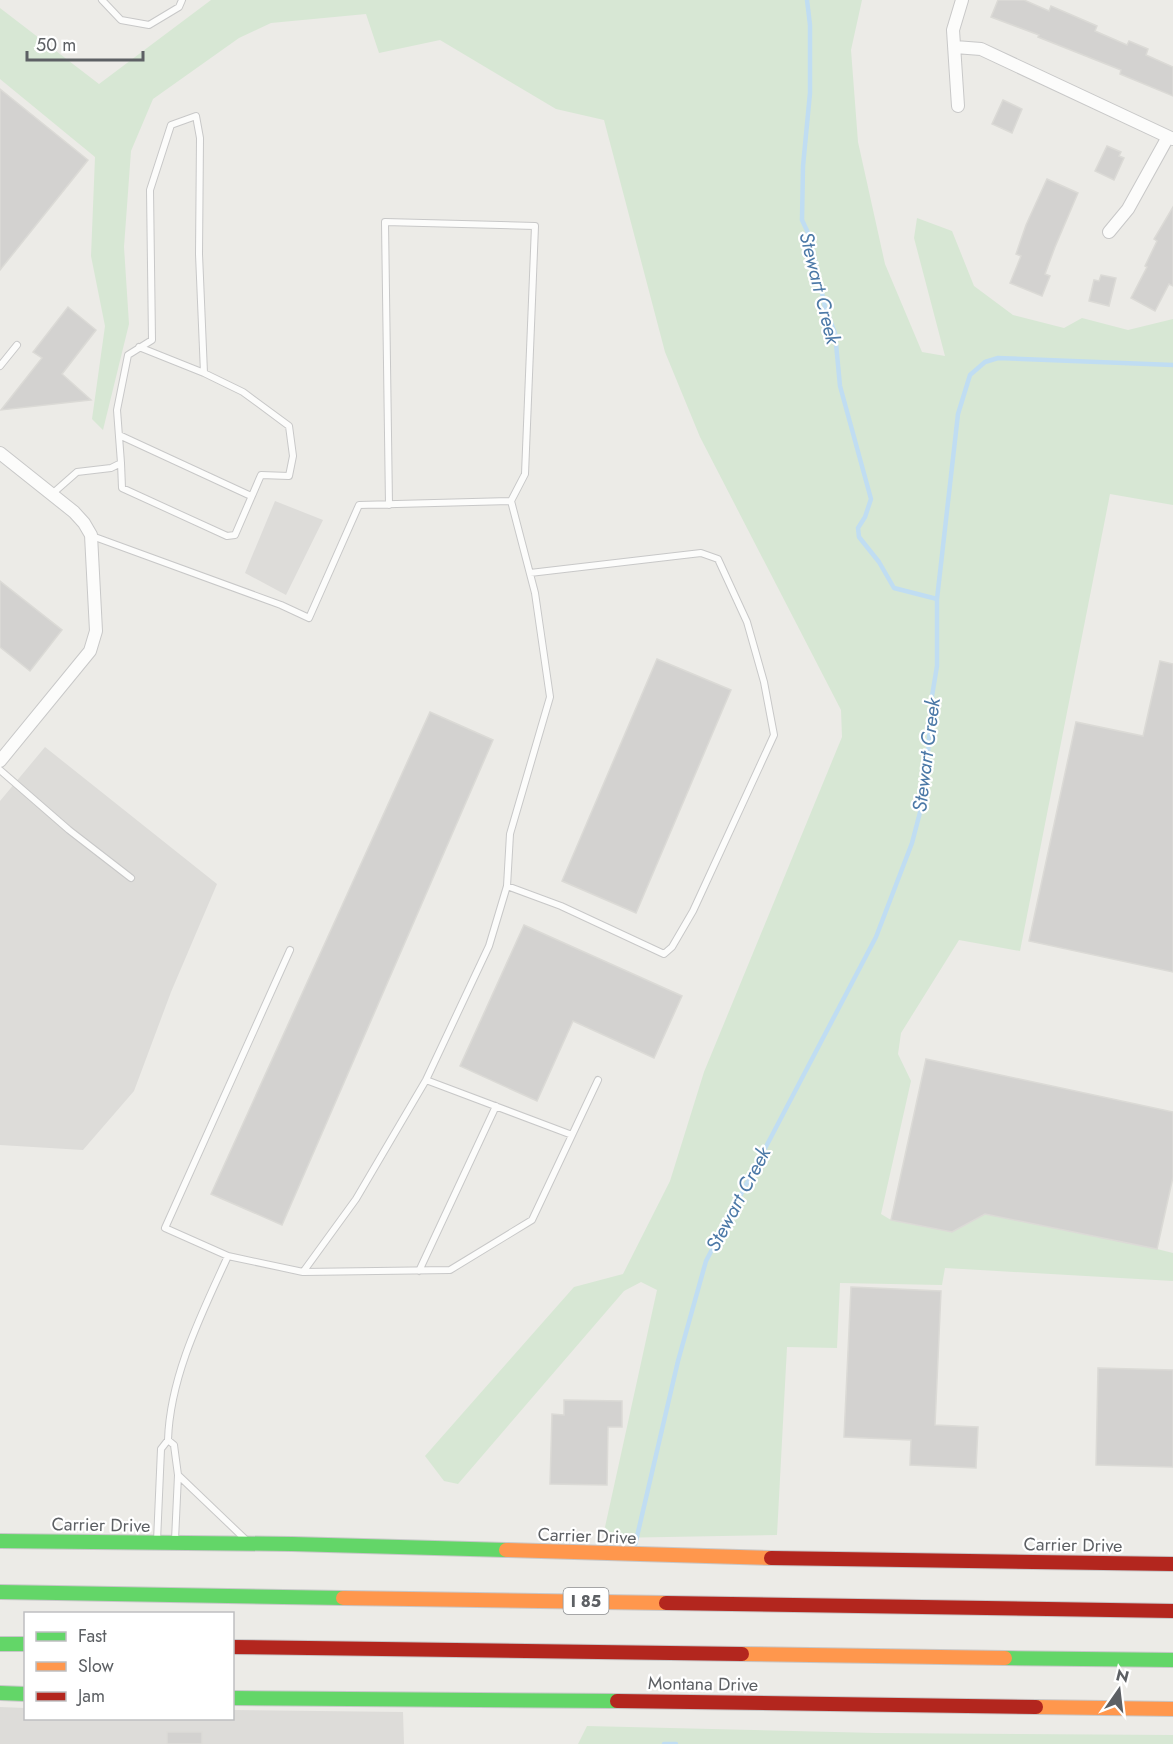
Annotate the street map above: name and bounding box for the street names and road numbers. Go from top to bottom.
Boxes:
street label: Carrier Drive [51,1511,151,1539]
street label: Carrier Drive [537,1521,637,1551]
street label: Carrier Drive [1023,1531,1123,1559]
road number: I 85 [564,1588,608,1614]
street label: Montana Drive [648,1670,758,1698]

